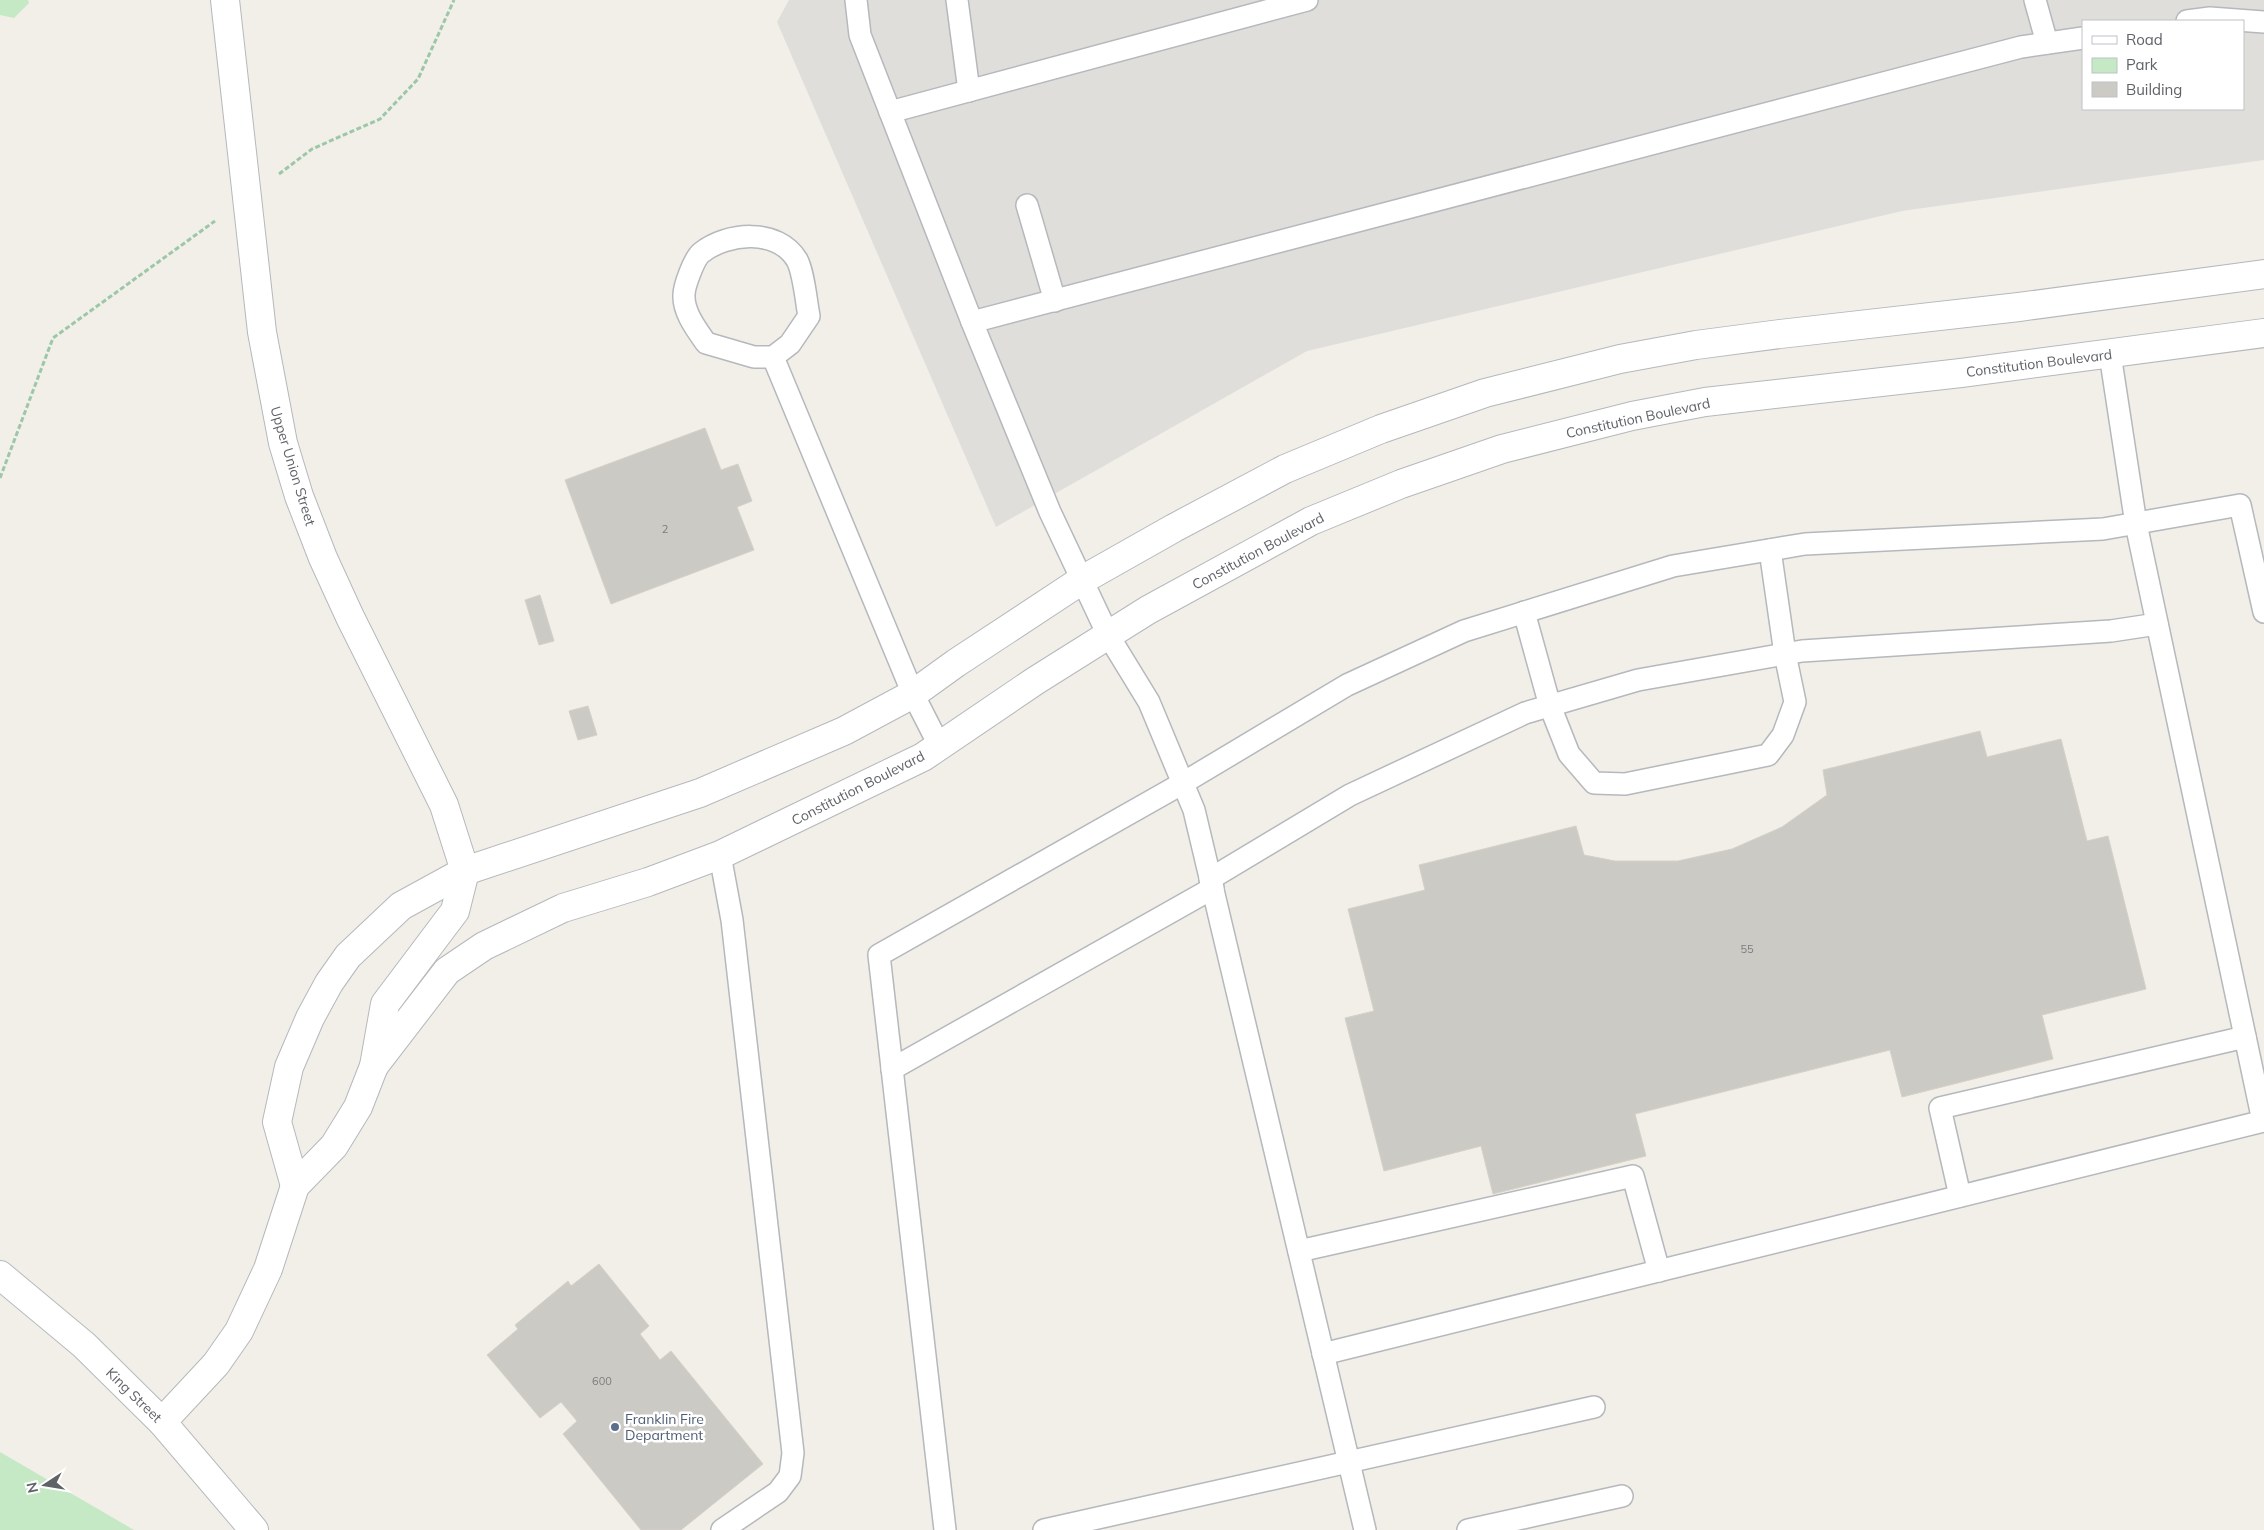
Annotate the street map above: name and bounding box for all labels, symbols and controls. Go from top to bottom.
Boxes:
legend [2082,20,2244,110]
text: Road [2126,30,2163,49]
text: Park [2126,55,2158,74]
text: Building [2126,80,2182,99]
street label: Constitution Boulevard [1965,345,2113,381]
street label: Constitution Boulevard [1564,394,1712,442]
street label: Upper Union Street [266,404,320,528]
street label: Constitution Boulevard [1189,509,1327,593]
house number: 2 [662,522,669,536]
street label: Constitution Boulevard [788,747,928,829]
house number: 55 [1740,942,1754,956]
street label: King Street [102,1364,166,1426]
house number: 600 [592,1374,612,1388]
place label: Franklin Fire Department [625,1410,704,1444]
marker: Franklin Fire Department [609,1421,621,1433]
north arrow [20,1460,70,1510]
text: N [22,1481,42,1495]

